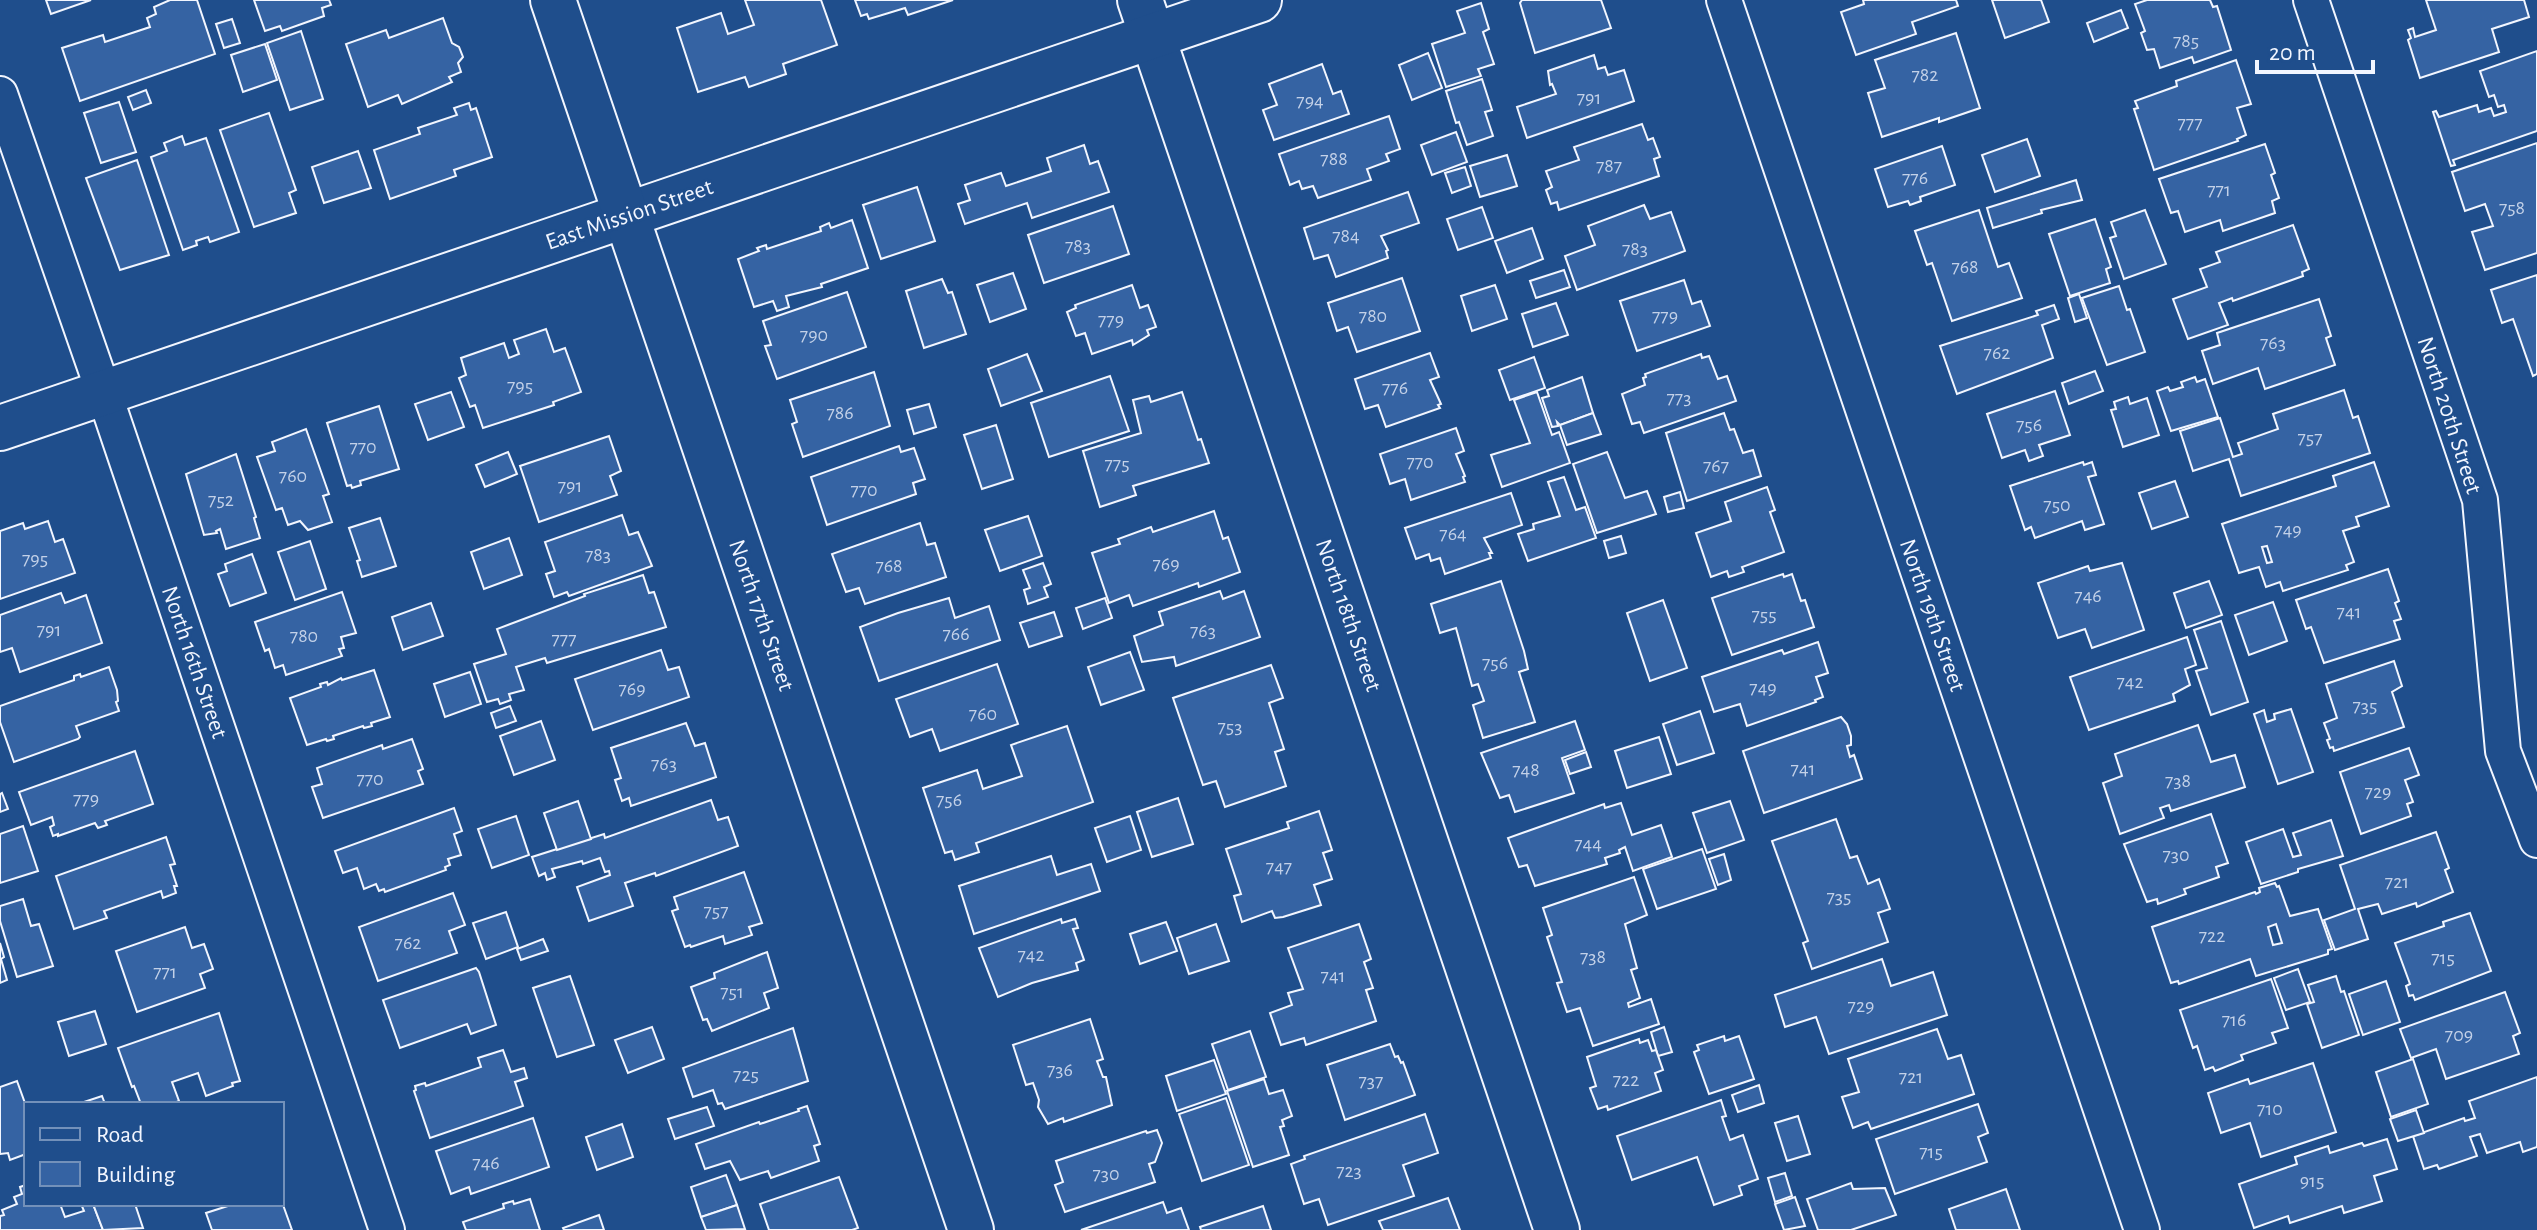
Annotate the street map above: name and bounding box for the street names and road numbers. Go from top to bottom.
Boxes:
street label: East Mission Street [543,175,716,255]
street label: North 20th Street [2412,334,2486,497]
street label: North 18th Street [1311,536,1385,695]
street label: North 19th Street [1895,536,1969,695]
street label: North 17th Street [724,537,798,694]
street label: North 16th Street [157,583,231,742]

